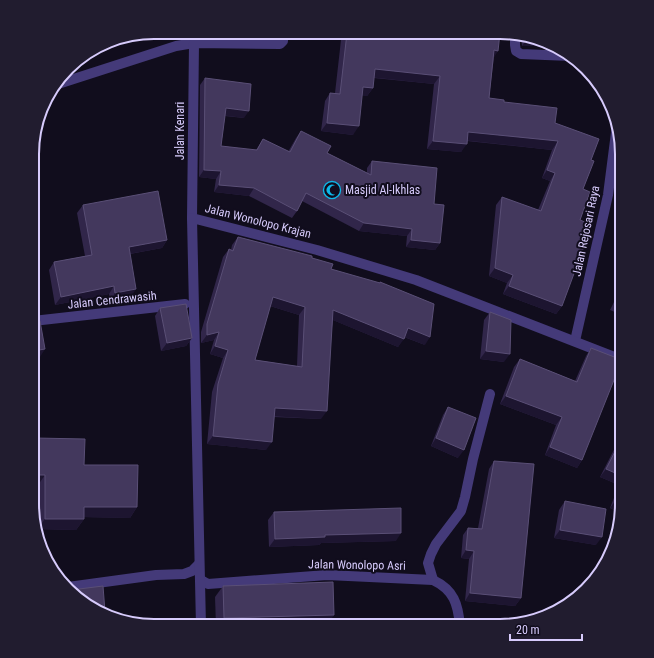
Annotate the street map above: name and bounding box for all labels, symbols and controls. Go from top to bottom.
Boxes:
street label: Jalan Kenari [173,102,187,160]
mosque icon: Masjid Al-Ikhlas [322,180,342,200]
place label: Masjid Al-Ikhlas [345,183,420,197]
street label: Jalan Rejosari Raya [570,184,603,278]
street label: Jalan Wonolopo Krajan [203,201,313,241]
street label: Jalan Cendrawasih [67,288,157,312]
street label: Jalan Wonolopo Asri [308,557,406,573]
scale bar [510,616,582,642]
text: 20 m [516,623,540,637]

